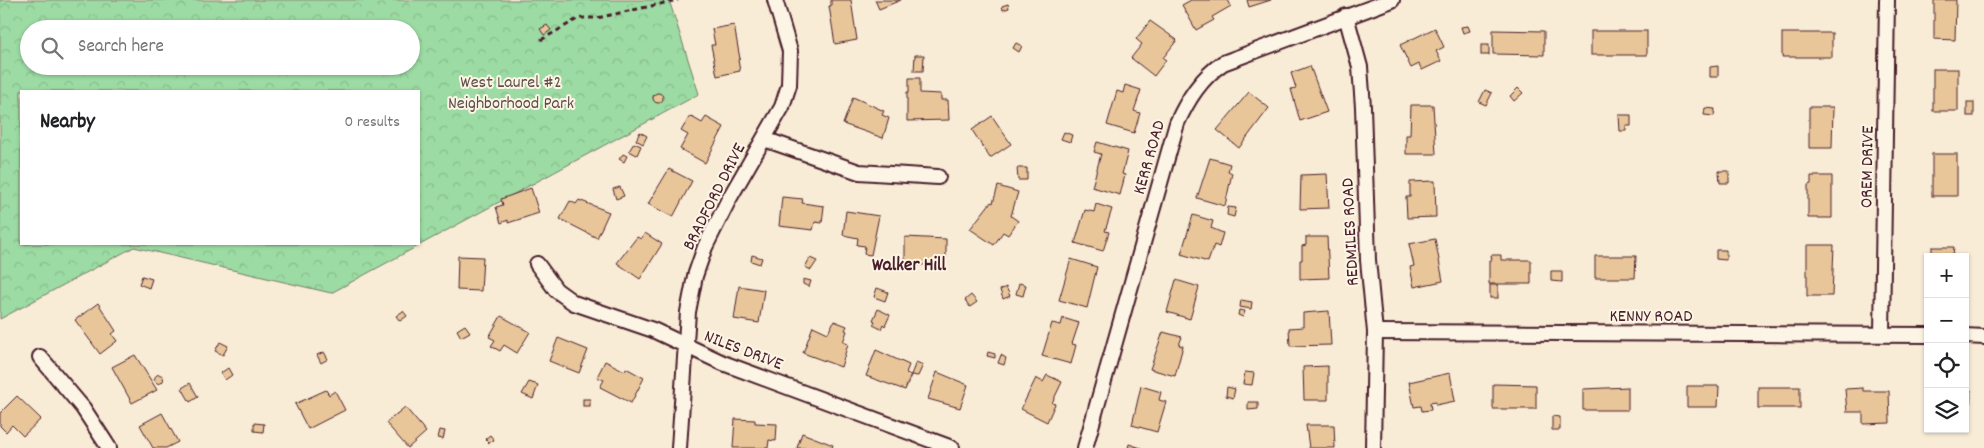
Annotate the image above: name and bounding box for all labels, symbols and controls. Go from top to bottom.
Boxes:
search box [20,20,420,75]
icon: search [38,34,66,62]
text: Search here [78,34,164,61]
park label: West Laurel #2 Neighborhood Park [448,71,574,117]
text: Nearby [40,108,95,138]
text: 0 results [345,111,400,134]
street label: KERR ROAD [1128,118,1173,198]
street label: OREM DRIVE [1855,126,1882,208]
street label: BRADFORD DRIVE [677,139,753,255]
street label: REDMILES ROAD [1336,177,1367,287]
district label: Walker Hill [872,253,947,280]
map controls [1924,253,1969,433]
button: + [1924,253,1969,298]
button: − [1924,298,1969,343]
street label: KENNY ROAD [1609,305,1693,330]
street label: NILES DRIVE [700,325,786,378]
button: locate [1924,343,1969,388]
button: layers [1924,388,1969,433]

